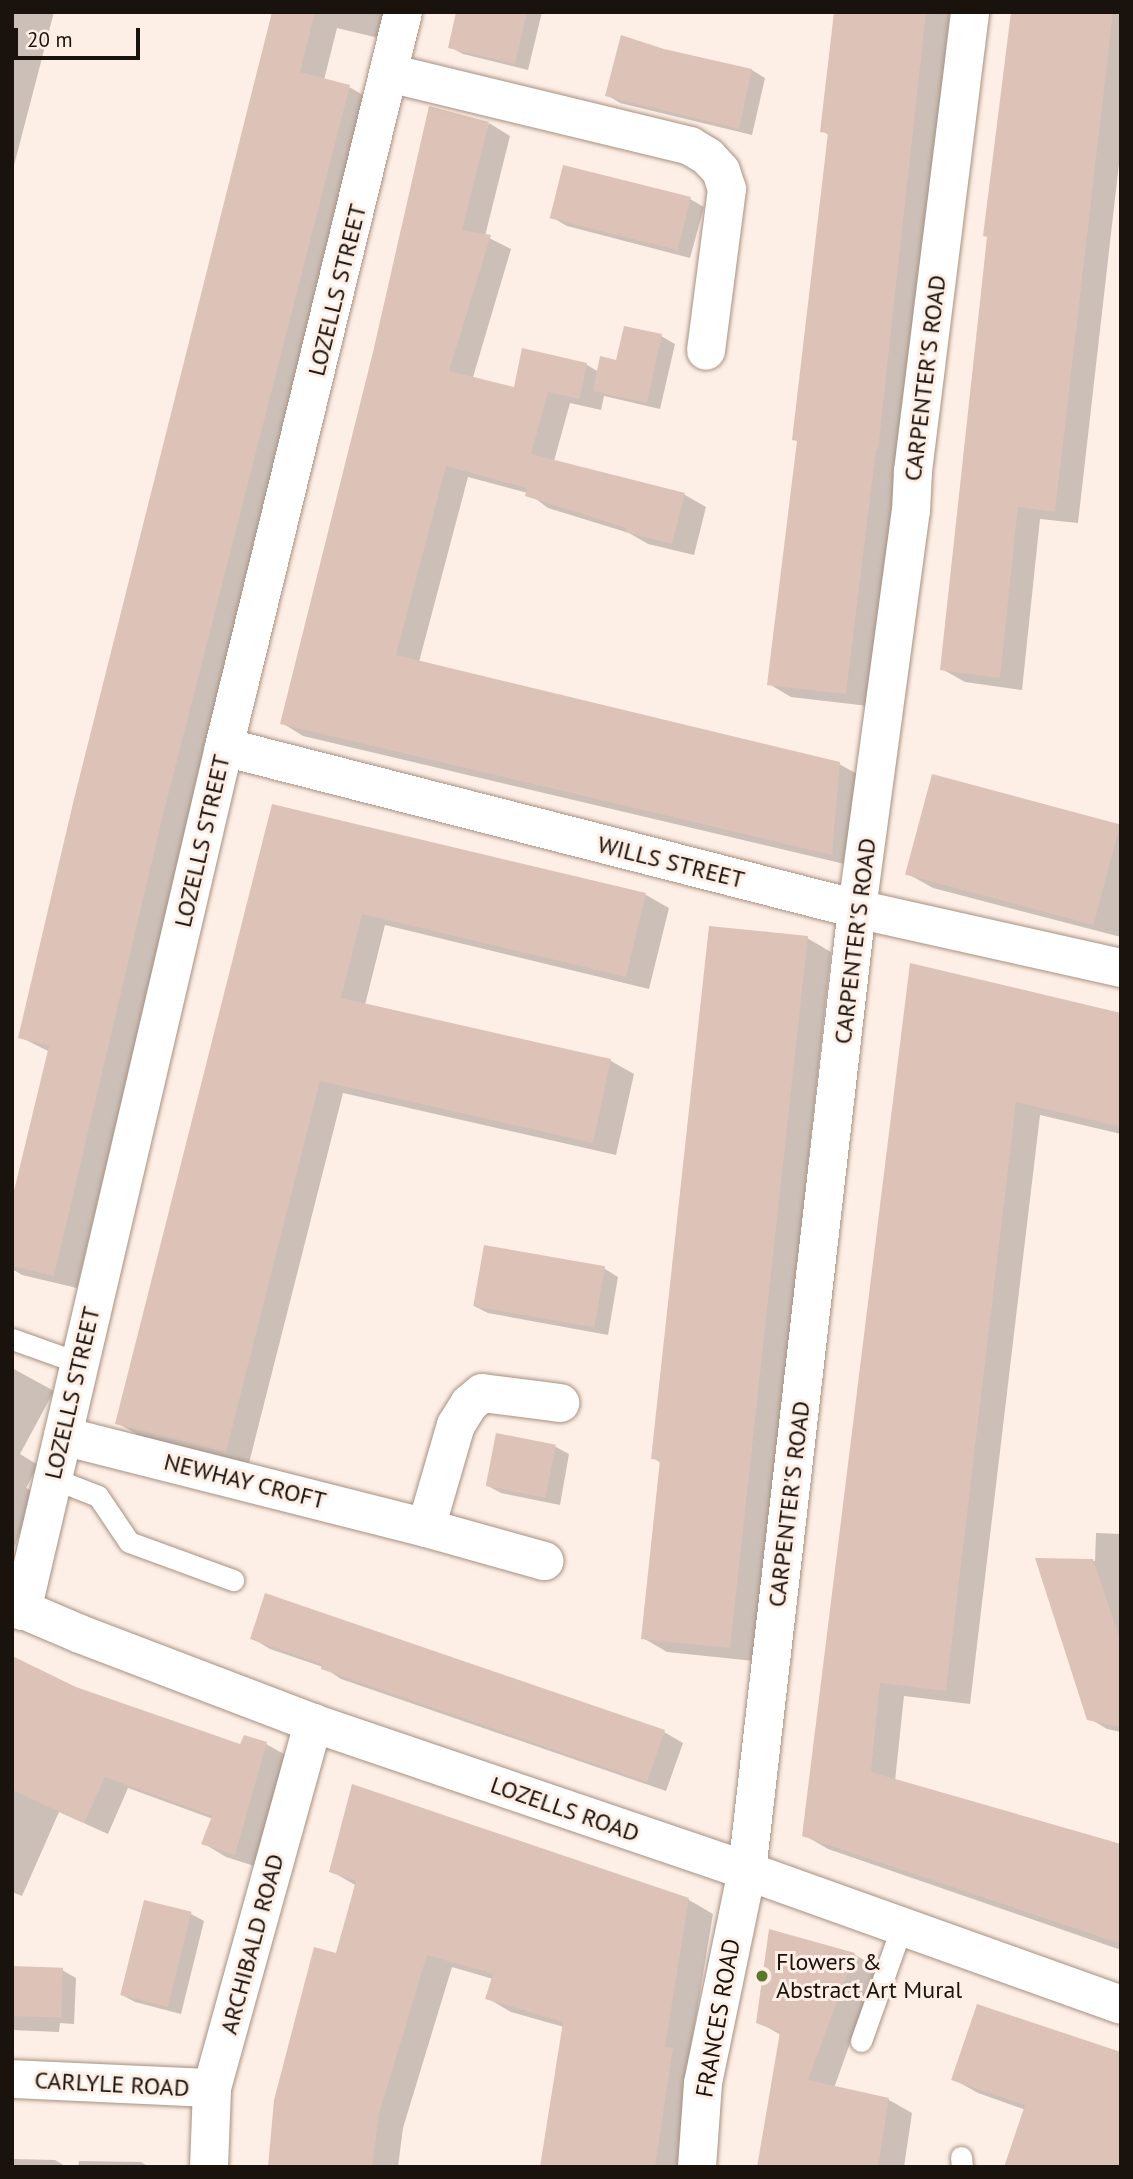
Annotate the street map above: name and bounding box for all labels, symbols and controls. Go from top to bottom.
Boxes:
scale bar [18,14,144,58]
text: 20 m [27,26,73,53]
street label: LOZELLS STREET [302,201,372,379]
street label: CARPENTER'S ROAD [898,273,952,483]
street label: LOZELLS STREET [168,752,236,930]
street label: WILLS STREET [595,830,747,894]
street label: CARPENTER'S ROAD [828,836,882,1046]
street label: LOZELLS STREET [38,1304,106,1482]
street label: CARPENTER'S ROAD [762,1399,816,1609]
street label: NEWHAY CROFT [161,1447,329,1515]
street label: LOZELLS ROAD [487,1770,643,1848]
street label: ARCHIBALD ROAD [214,1851,290,2037]
street label: FRANCES ROAD [690,1936,746,2100]
place label: Flowers & Abstract Art Mural [776,1948,963,2004]
marker: Flowers & Abstract Art Mural [754,1968,770,1984]
street label: CARLYLE ROAD [34,2066,190,2102]

